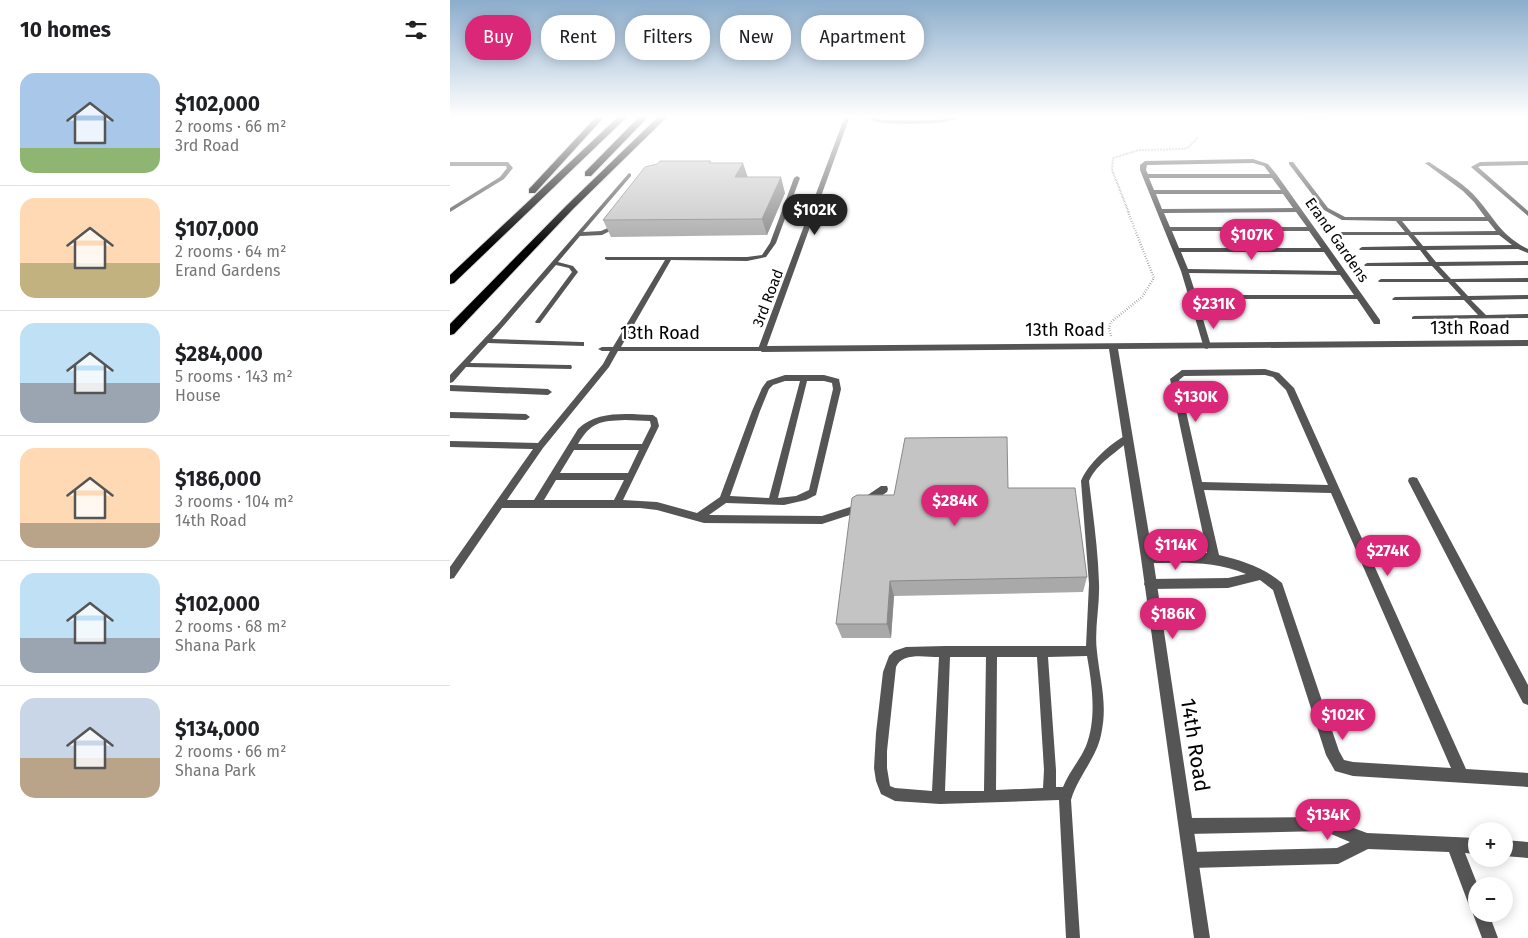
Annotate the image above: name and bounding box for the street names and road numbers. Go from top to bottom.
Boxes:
street label: Erand Gardens [1301,194,1373,286]
street label: 3rd Road [749,267,787,329]
street label: 13th Road [1430,317,1510,339]
street label: 13th Road [1025,319,1105,341]
street label: 13th Road [620,322,700,344]
street label: 14th Road [1175,696,1215,794]

